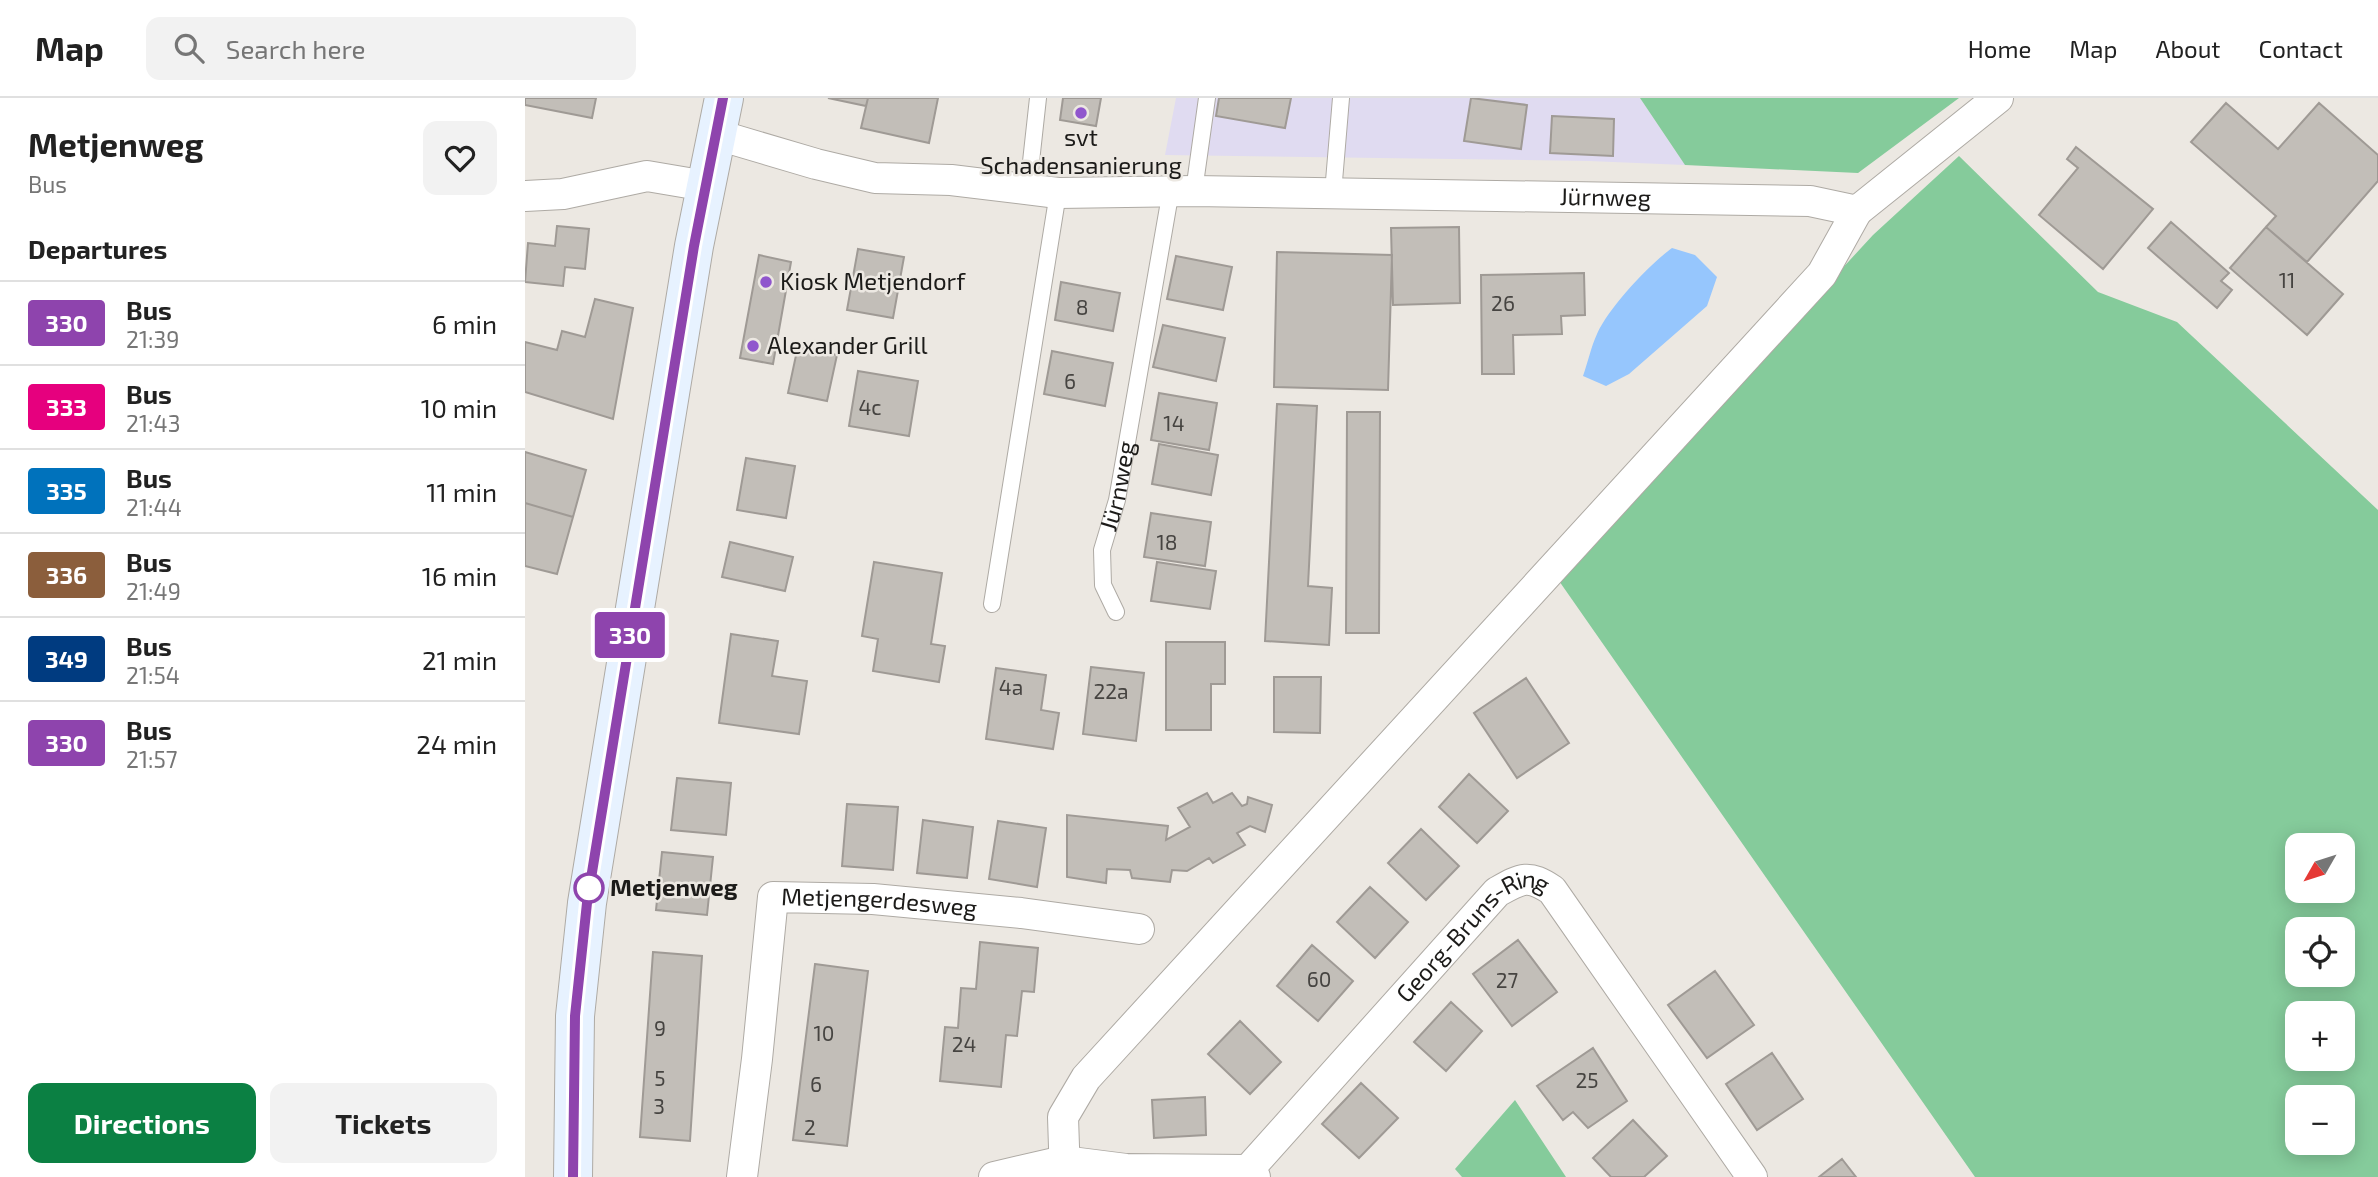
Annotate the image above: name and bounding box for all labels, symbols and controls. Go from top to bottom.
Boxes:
search box [146,17,636,80]
text: Map [35,28,104,68]
icon: search [170,29,208,67]
text: Search here [226,33,365,64]
text: Home [1968,34,2031,63]
text: Map [2069,34,2117,63]
text: About [2155,34,2221,63]
text: Contact [2259,34,2343,63]
marker: svt Schadensanierung [1073,105,1089,121]
button: heart [423,121,497,195]
place label: svt Schadensanierung [980,122,1182,179]
text: Metjenweg [28,124,204,164]
text: Bus [28,170,67,198]
street label: Jürnweg [1559,181,1651,211]
text: Departures [28,233,167,264]
place label: Kiosk Metjendorf [780,266,966,295]
house number: 11 [2279,267,2295,292]
marker: Kiosk Metjendorf [758,274,774,290]
house number: 26 [1491,290,1515,315]
text: Bus [126,294,172,325]
house number: 8 [1076,294,1088,319]
text: 330 [45,308,88,337]
text: 6 min [432,308,497,339]
text: 21:39 [126,325,179,353]
place label: Alexander Grill [767,330,928,359]
marker: Alexander Grill [745,338,761,354]
house number: 6 [1064,368,1076,393]
text: Bus [126,378,172,409]
text: 333 [46,392,87,421]
text: 10 min [421,392,497,423]
house number: 4c [858,394,882,419]
text: 21:43 [126,409,180,437]
house number: 14 [1163,410,1185,435]
street label: Jürnweg [1093,439,1140,534]
text: Bus [126,462,172,493]
text: 335 [46,476,87,505]
text: 11 min [426,476,497,507]
text: 21:44 [126,493,182,521]
house number: 18 [1156,529,1178,554]
text: Bus [126,546,172,577]
text: 336 [46,560,87,589]
text: 16 min [422,560,497,591]
text: 21:49 [126,577,181,605]
line badge: 330 [590,612,670,658]
text: 330 [609,620,651,649]
text: Bus [126,630,172,661]
text: 349 [45,644,88,673]
text: 21 min [422,644,497,675]
text: 21:54 [126,661,180,689]
house number: 4a [999,674,1023,699]
house number: 22a [1093,678,1129,703]
text: Bus [126,714,172,745]
text: 330 [45,728,88,757]
text: 24 min [416,728,497,759]
text: 21:57 [126,745,178,773]
north arrow [2285,833,2355,903]
map controls [2285,833,2355,1155]
street label: Georg-Bruns-Ring [1389,863,1555,1008]
place label: Metjenweg [610,872,738,901]
marker: Metjenweg [574,873,604,903]
street label: Metjengerdesweg [781,881,978,922]
button: locate [2285,917,2355,987]
house number: 60 [1307,966,1331,991]
house number: 27 [1496,967,1519,992]
button: + [2285,1001,2355,1071]
house number: 9 [654,1015,666,1040]
house number: 10 [813,1020,835,1045]
house number: 24 [952,1031,976,1056]
house number: 5 [654,1065,666,1090]
house number: 25 [1575,1067,1599,1092]
house number: 6 [810,1071,822,1096]
button: Directions [28,1083,256,1163]
button: Tickets [270,1083,497,1163]
button: − [2285,1085,2355,1155]
house number: 3 [653,1093,665,1118]
house number: 2 [804,1114,816,1139]

